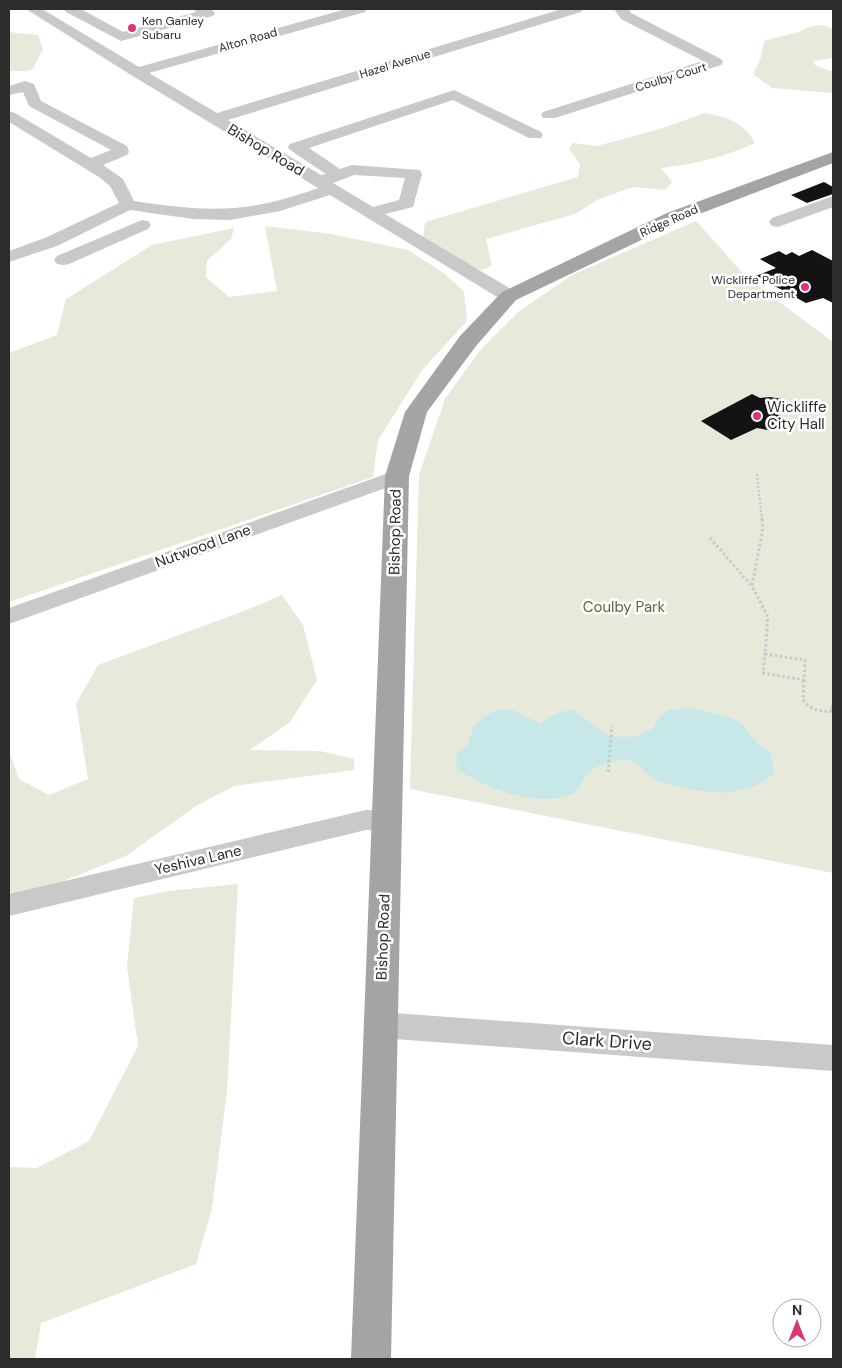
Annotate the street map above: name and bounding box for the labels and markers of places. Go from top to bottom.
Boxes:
place label: Ken Ganley Subaru [142,13,204,43]
marker: Ken Ganley Subaru [126,22,138,34]
place label: Wickliffe Police Department [711,272,795,302]
marker: Wickliffe Police Department [799,281,811,293]
place label: Wickliffe City Hall [767,397,827,434]
marker: Wickliffe City Hall [751,410,763,422]

